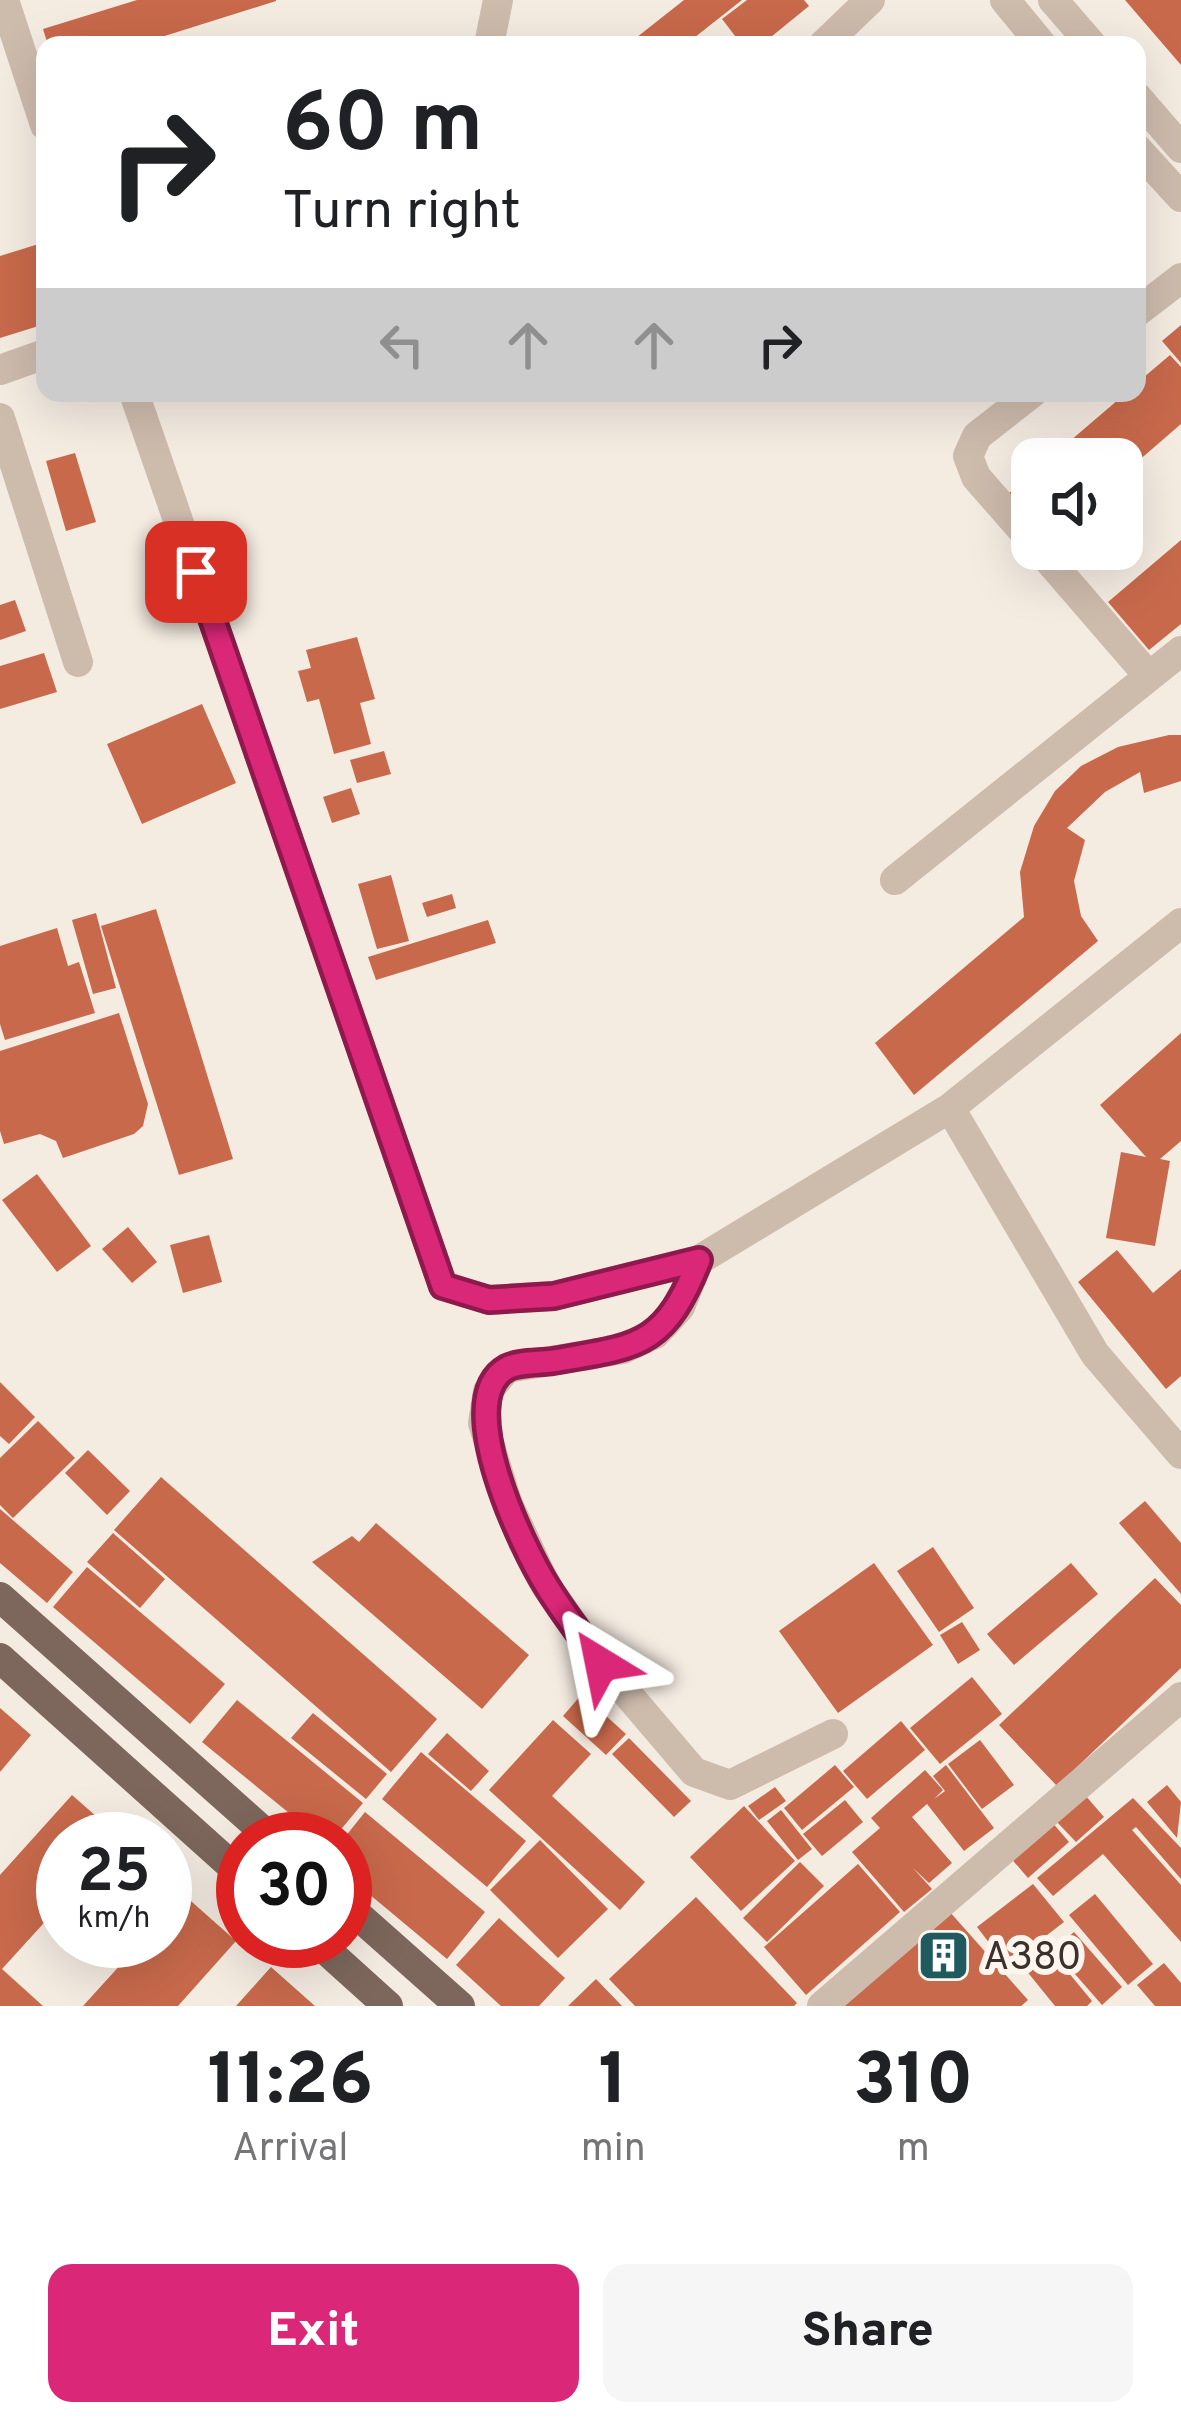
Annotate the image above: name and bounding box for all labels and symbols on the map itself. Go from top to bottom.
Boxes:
pin [145,521,247,623]
position arrow [538,1601,664,1727]
speed limit sign: 30 [216,1812,372,1968]
building icon: A380 [916,1927,972,1983]
place label: A380 [983,1935,1081,1984]

